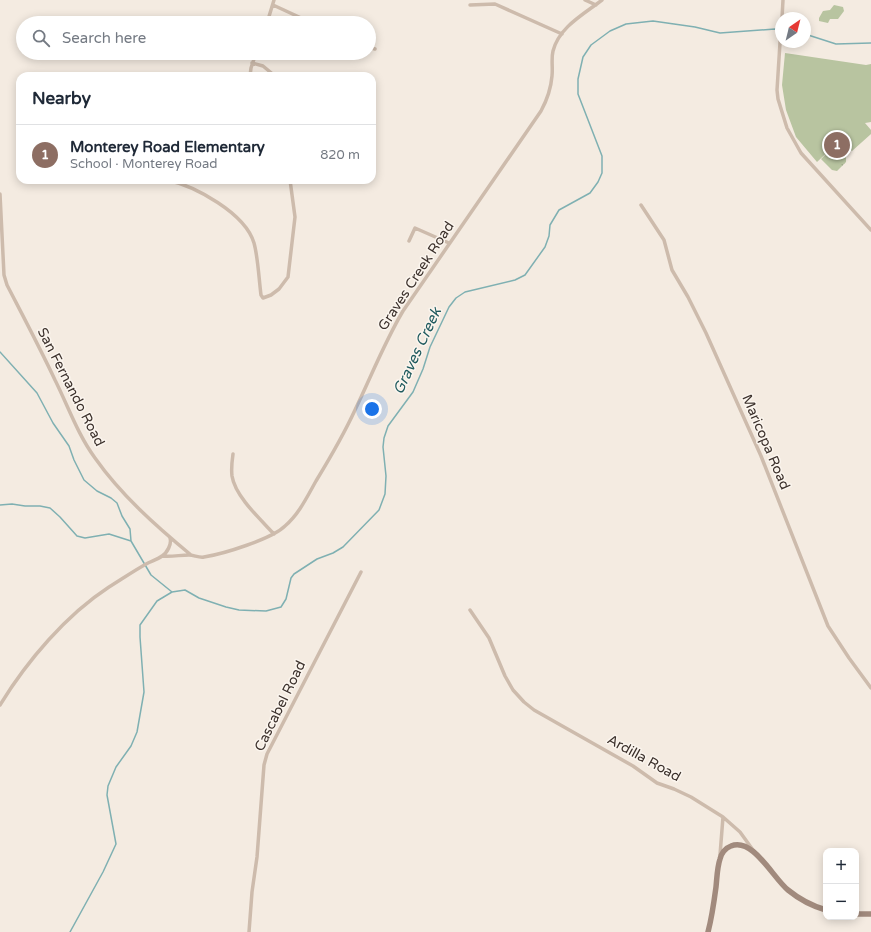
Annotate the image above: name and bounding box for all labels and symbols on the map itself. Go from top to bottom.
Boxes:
north arrow [775,12,811,48]
pin: 1 [824,130,850,160]
street label: Graves Creek Road [374,218,458,334]
water label: Graves Creek [389,303,446,397]
street label: San Fernando Road [34,325,108,449]
street label: Maricopa Road [738,392,794,492]
your location [362,399,382,419]
street label: Cascabel Road [251,658,309,754]
street label: Ardilla Road [604,731,684,785]

